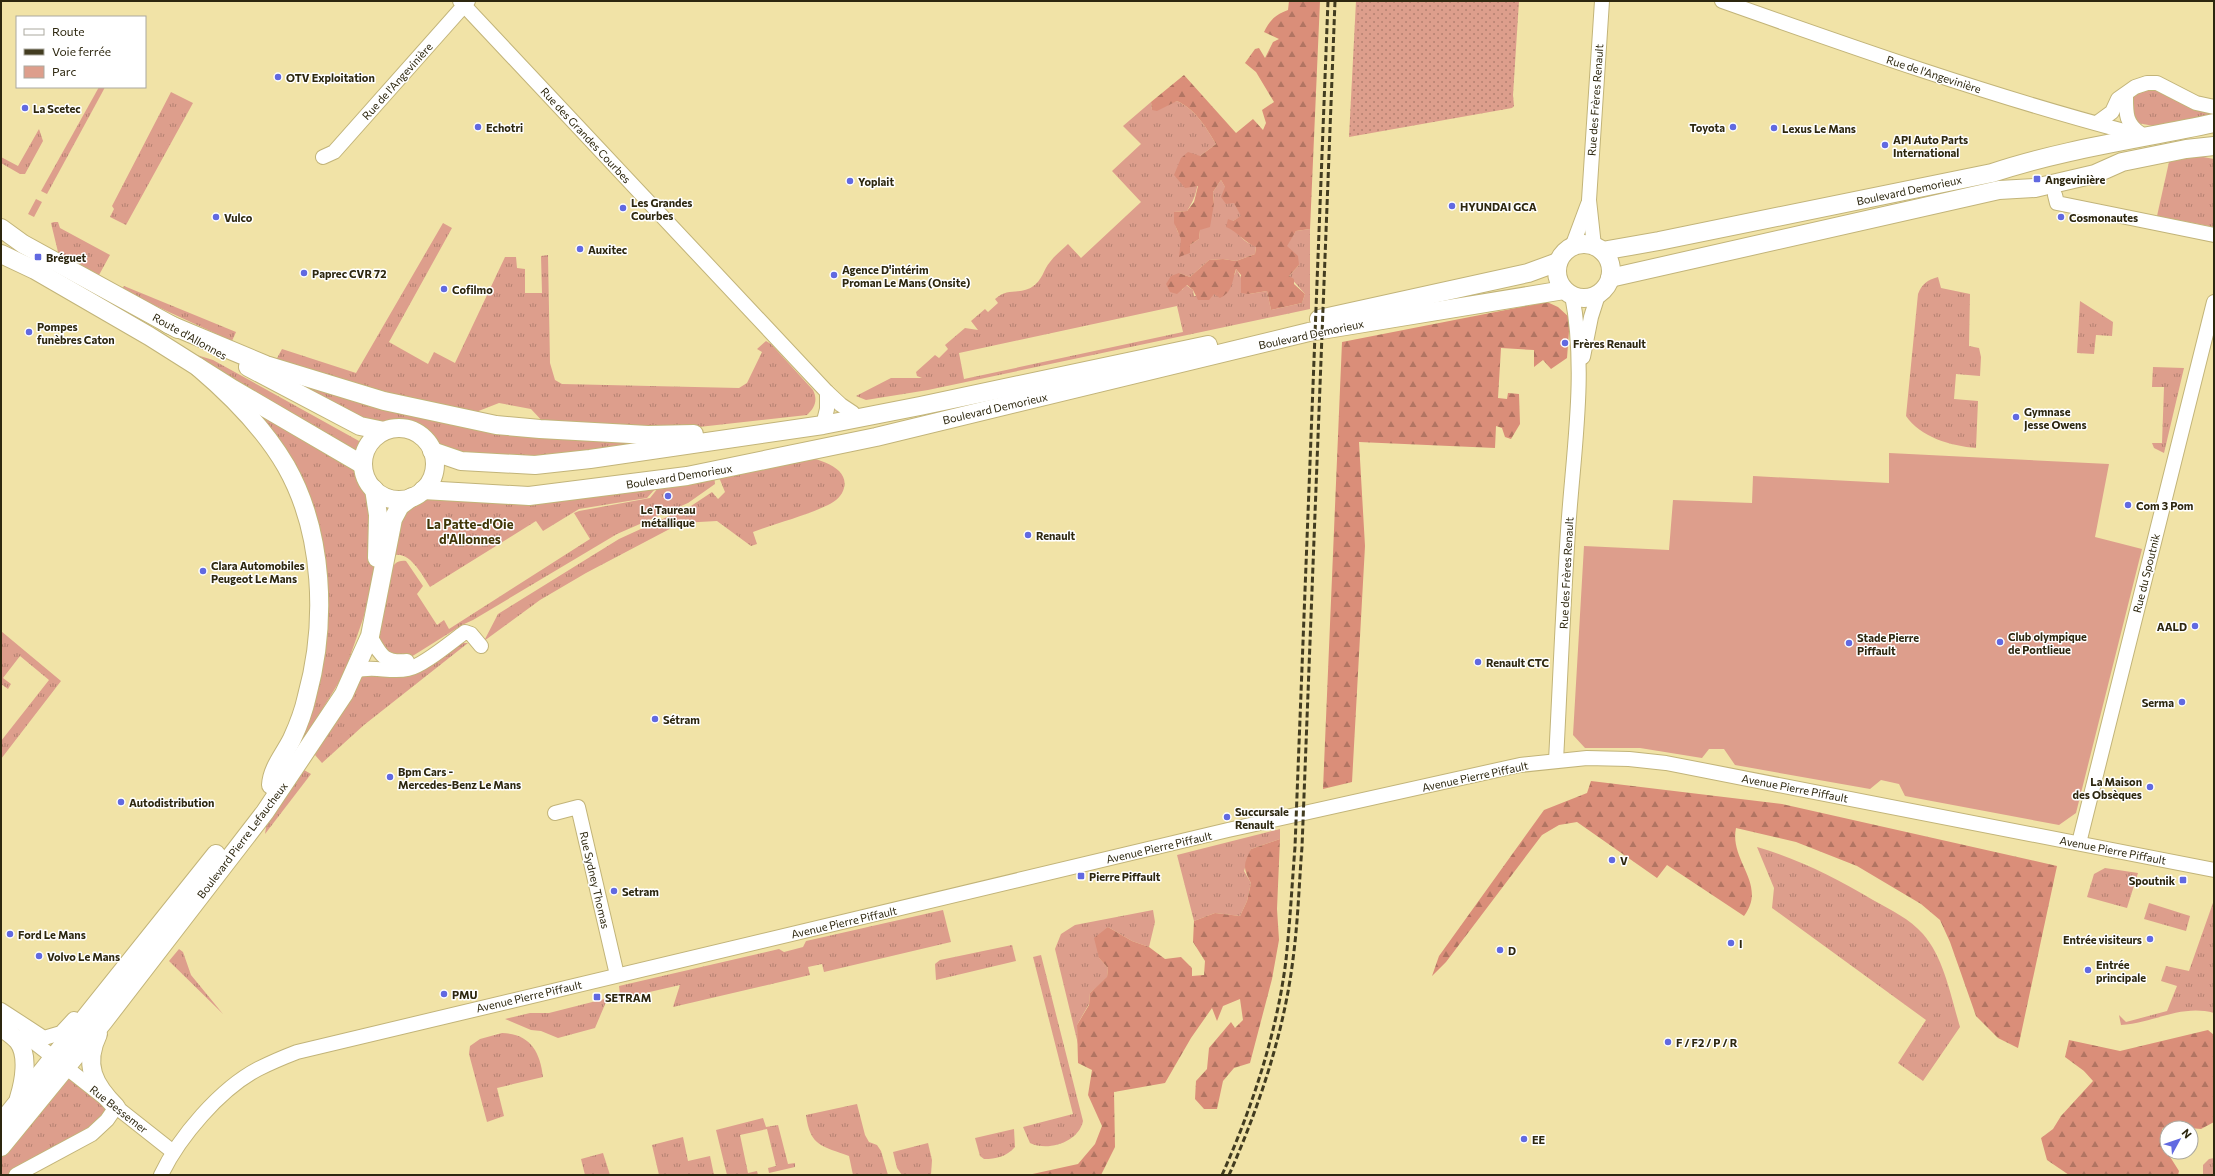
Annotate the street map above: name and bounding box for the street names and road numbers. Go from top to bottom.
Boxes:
street label: Rue de l'Angevinière [359,40,435,122]
street label: Rue des Frères Renault [1585,43,1605,156]
street label: Rue de l'Angevinière [1885,53,1983,96]
street label: Rue des Grandes Courbes [538,84,634,186]
street label: Boulevard Demorieux [1855,172,1963,208]
street label: Route d'Allonnes [150,310,230,362]
street label: Boulevard Demorieux [1257,316,1365,352]
street label: Boulevard Demorieux [941,390,1049,426]
street label: Boulevard Demorieux [625,461,733,491]
street label: Rue des Frères Renault [1557,516,1575,629]
street label: Rue du Spoutnik [2130,532,2162,614]
street label: Avenue Pierre Piffault [1421,758,1530,794]
street label: Avenue Pierre Piffault [1741,771,1850,805]
street label: Boulevard Pierre Lefaucheux [194,779,290,901]
street label: Avenue Pierre Piffault [1105,828,1214,865]
street label: Rue Sydney Thomas [577,830,613,930]
street label: Avenue Pierre Piffault [2059,833,2168,867]
street label: Avenue Pierre Piffault [790,903,899,940]
street label: Avenue Pierre Piffault [475,977,584,1014]
street label: Rue Bessemer [87,1082,151,1136]

